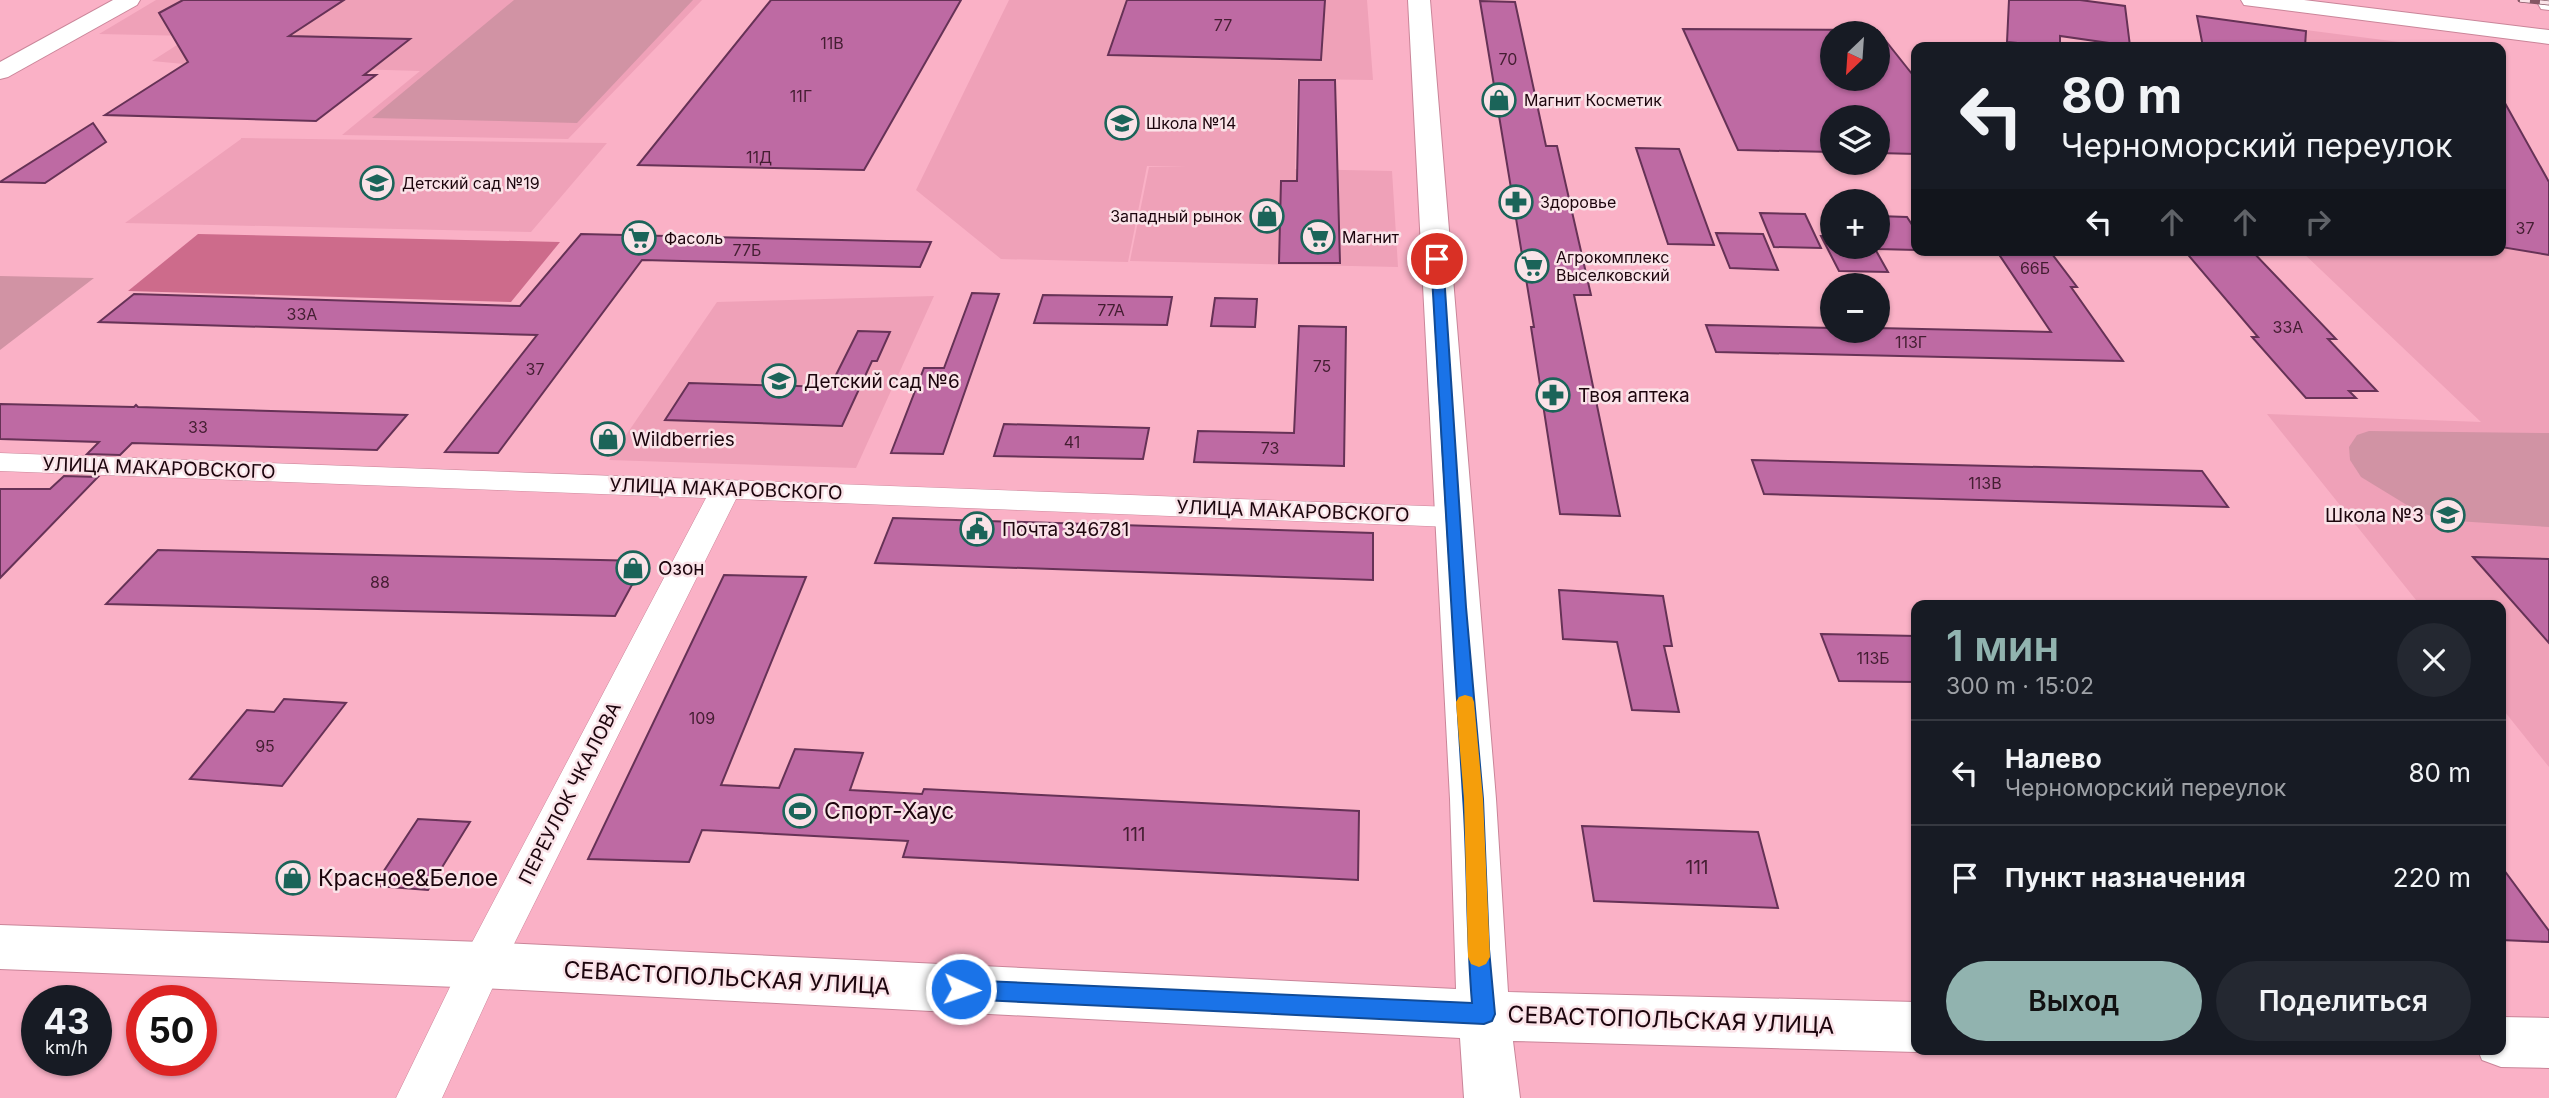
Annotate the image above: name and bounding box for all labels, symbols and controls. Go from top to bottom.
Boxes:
house number: 77 [1214,15,1232,35]
north arrow [1820,21,1890,91]
map controls [1820,21,1890,343]
house number: 11В [820,33,844,53]
house number: 70 [1499,49,1517,69]
text: 80 m [2061,66,2182,125]
icon: left [1946,70,2037,161]
shop icon: Магнит Косметик [1480,81,1518,119]
house number: 11Г [790,86,812,106]
place label: Магнит Косметик [1524,90,1662,110]
school or university icon: Школа №14 [1103,104,1141,142]
button: layers [1820,105,1890,175]
place label: Школа №14 [1146,113,1236,133]
text: Черноморский переулок [2061,126,2452,165]
house number: 11Д [746,147,772,167]
school or university icon: Детский сад №19 [358,164,396,202]
place label: Детский сад №19 [402,173,540,193]
pharmacy icon: Здоровье [1497,183,1535,221]
button: + [1820,189,1890,259]
place label: Здоровье [1540,192,1616,212]
shop icon: Западный рынок [1248,197,1286,235]
icon: left [2080,203,2118,241]
icon: ahead [2153,203,2191,241]
icon: ahead [2226,203,2264,241]
icon: right [2299,203,2337,241]
place label: Западный рынок [1110,206,1242,226]
supermarket icon: Магнит [1299,218,1337,256]
house number: 37 [2516,218,2534,238]
supermarket icon: Фасоль [620,219,658,257]
place label: Магнит [1342,227,1400,247]
place label: Фасоль [664,228,723,248]
pin [1407,229,1467,289]
house number: 77Б [733,240,761,260]
icon: arrive [1418,240,1456,278]
supermarket icon: Агрокомплекс Выселковский [1513,247,1551,285]
place label: Агрокомплекс Выселковский [1556,247,1670,285]
house number: 66Б [2020,258,2050,278]
button: − [1820,273,1890,343]
house number: 77А [1097,300,1125,320]
house number: 33А [287,304,317,324]
house number: 33А [2273,317,2303,337]
house number: 113Г [1895,332,1927,352]
house number: 75 [1313,356,1331,376]
house number: 37 [526,359,544,379]
school or university icon: Детский сад №6 [760,362,798,400]
place label: Детский сад №6 [804,370,960,393]
pharmacy icon: Твоя аптека [1534,376,1572,414]
place label: Твоя аптека [1578,384,1690,407]
house number: 33 [188,417,208,437]
shop icon: Wildberries [589,420,627,458]
place label: Wildberries [632,428,735,451]
house number: 41 [1064,432,1080,452]
house number: 73 [1261,438,1279,458]
street label: УЛИЦА МАКАРОВСКОГО [42,452,276,484]
street label: УЛИЦА МАКАРОВСКОГО [609,473,843,505]
house number: 113В [1968,473,2002,493]
street label: УЛИЦА МАКАРОВСКОГО [1176,495,1410,527]
school or university icon: Школа №3 [2429,496,2467,534]
place label: Школа №3 [2325,504,2424,527]
public building icon: Почта 346781 [958,510,996,548]
place label: Почта 346781 [1002,518,1129,541]
shop icon: Озон [614,549,652,587]
place label: Озон [658,557,705,580]
house number: 88 [370,572,390,592]
text: 1 мин [1946,620,2059,671]
button: close [2397,623,2471,697]
house number: 113Б [1856,648,1890,668]
text: 300 m · 15:02 [1946,672,2094,700]
street label: ПЕРЕУЛОК ЧКАЛОВА [514,698,626,888]
house number: 109 [689,708,715,728]
house number: 95 [255,736,275,756]
text: Налево [2005,743,2102,774]
icon: left [1946,754,1984,792]
text: 80 m [2408,757,2471,788]
text: Черноморский переулок [2005,774,2286,802]
sports icon: Спорт-Хаус [781,792,819,830]
place label: Спорт-Хаус [824,797,954,825]
house number: 111 [1122,823,1146,846]
house number: 111 [1685,856,1709,879]
shop icon: Красное&Белое [274,859,312,897]
icon: arrive [1946,859,1984,897]
text: Пункт назначения [2005,862,2246,893]
text: 220 m [2393,862,2471,893]
place label: Красное&Белое [318,864,498,892]
position arrow [924,952,998,1026]
street label: СЕВАСТОПОЛЬСКАЯ УЛИЦА [563,955,891,1001]
button: Выход [1946,961,2202,1041]
button: Поделиться [2216,961,2471,1041]
speed limit sign: 50 [126,985,217,1076]
text: 43 [43,1000,90,1042]
street label: СЕВАСТОПОЛЬСКАЯ УЛИЦА [1507,1000,1835,1040]
text: km/h [45,1037,88,1058]

